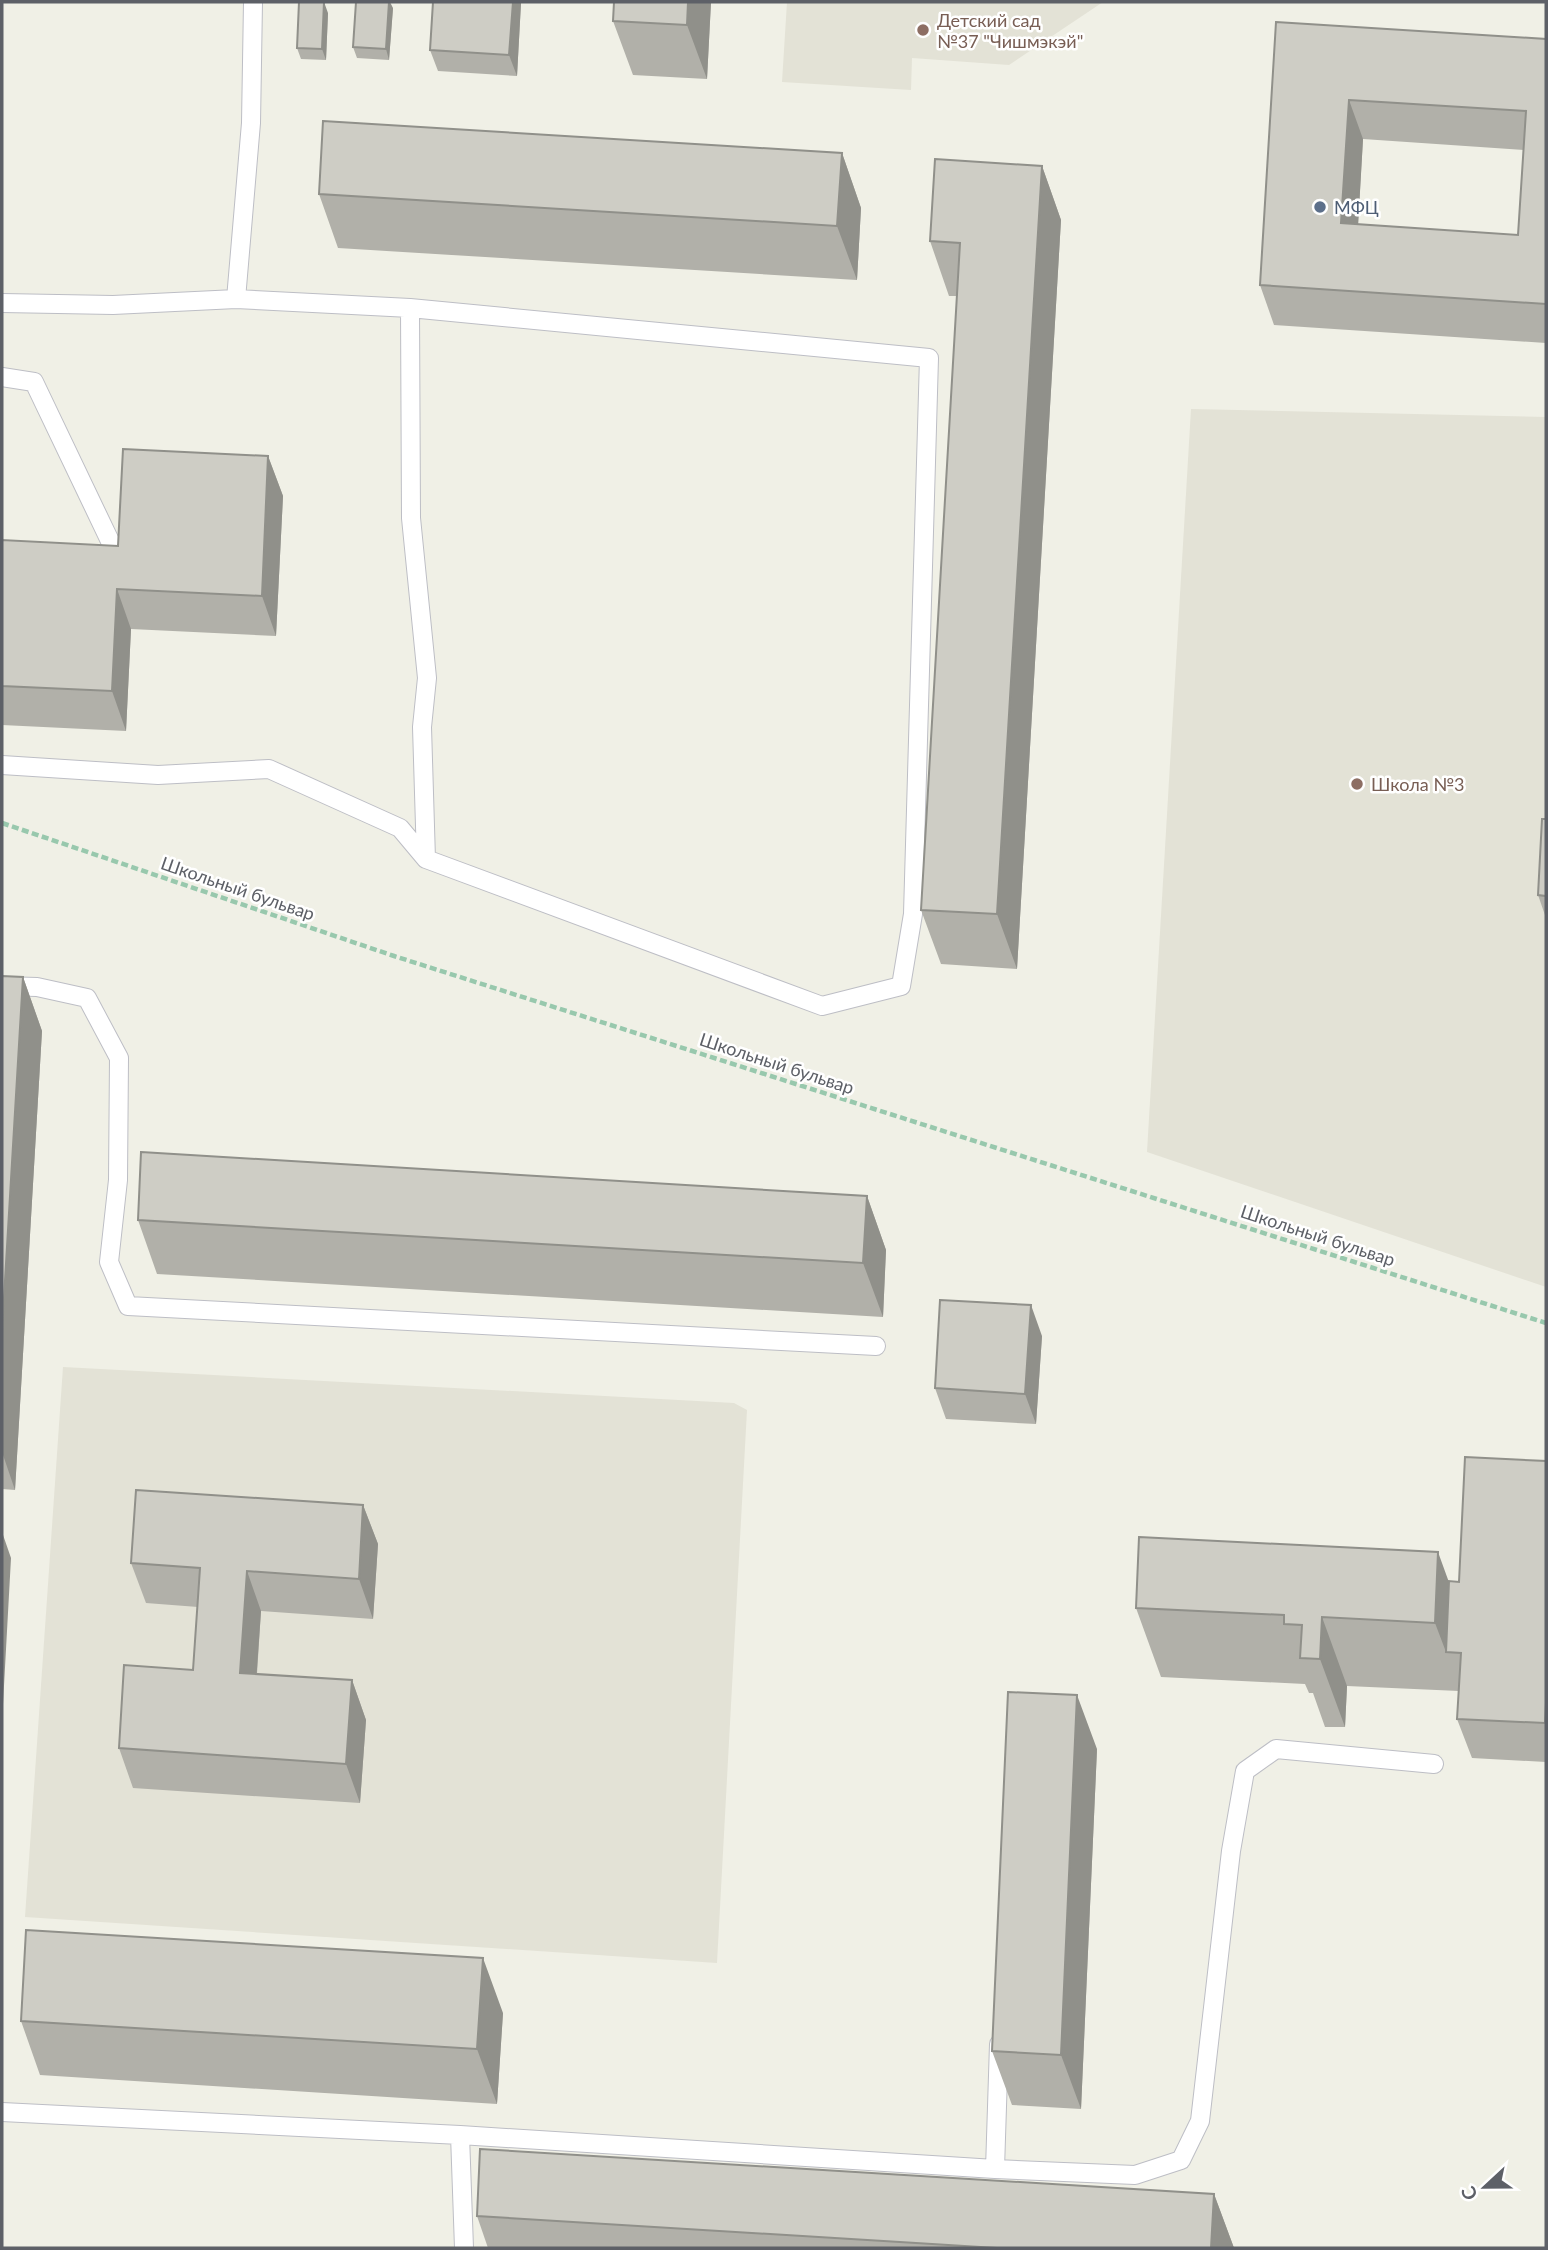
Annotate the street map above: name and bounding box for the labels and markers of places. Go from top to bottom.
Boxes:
place label: Детский сад №37 "Чишмэкэй" [937,9,1083,52]
marker: Детский сад №37 "Чишмэкэй" [915,22,931,38]
place label: МФЦ [1334,196,1379,218]
marker: МФЦ [1312,199,1328,215]
place label: Школа №3 [1371,773,1465,795]
marker: Школа №3 [1349,776,1365,792]

